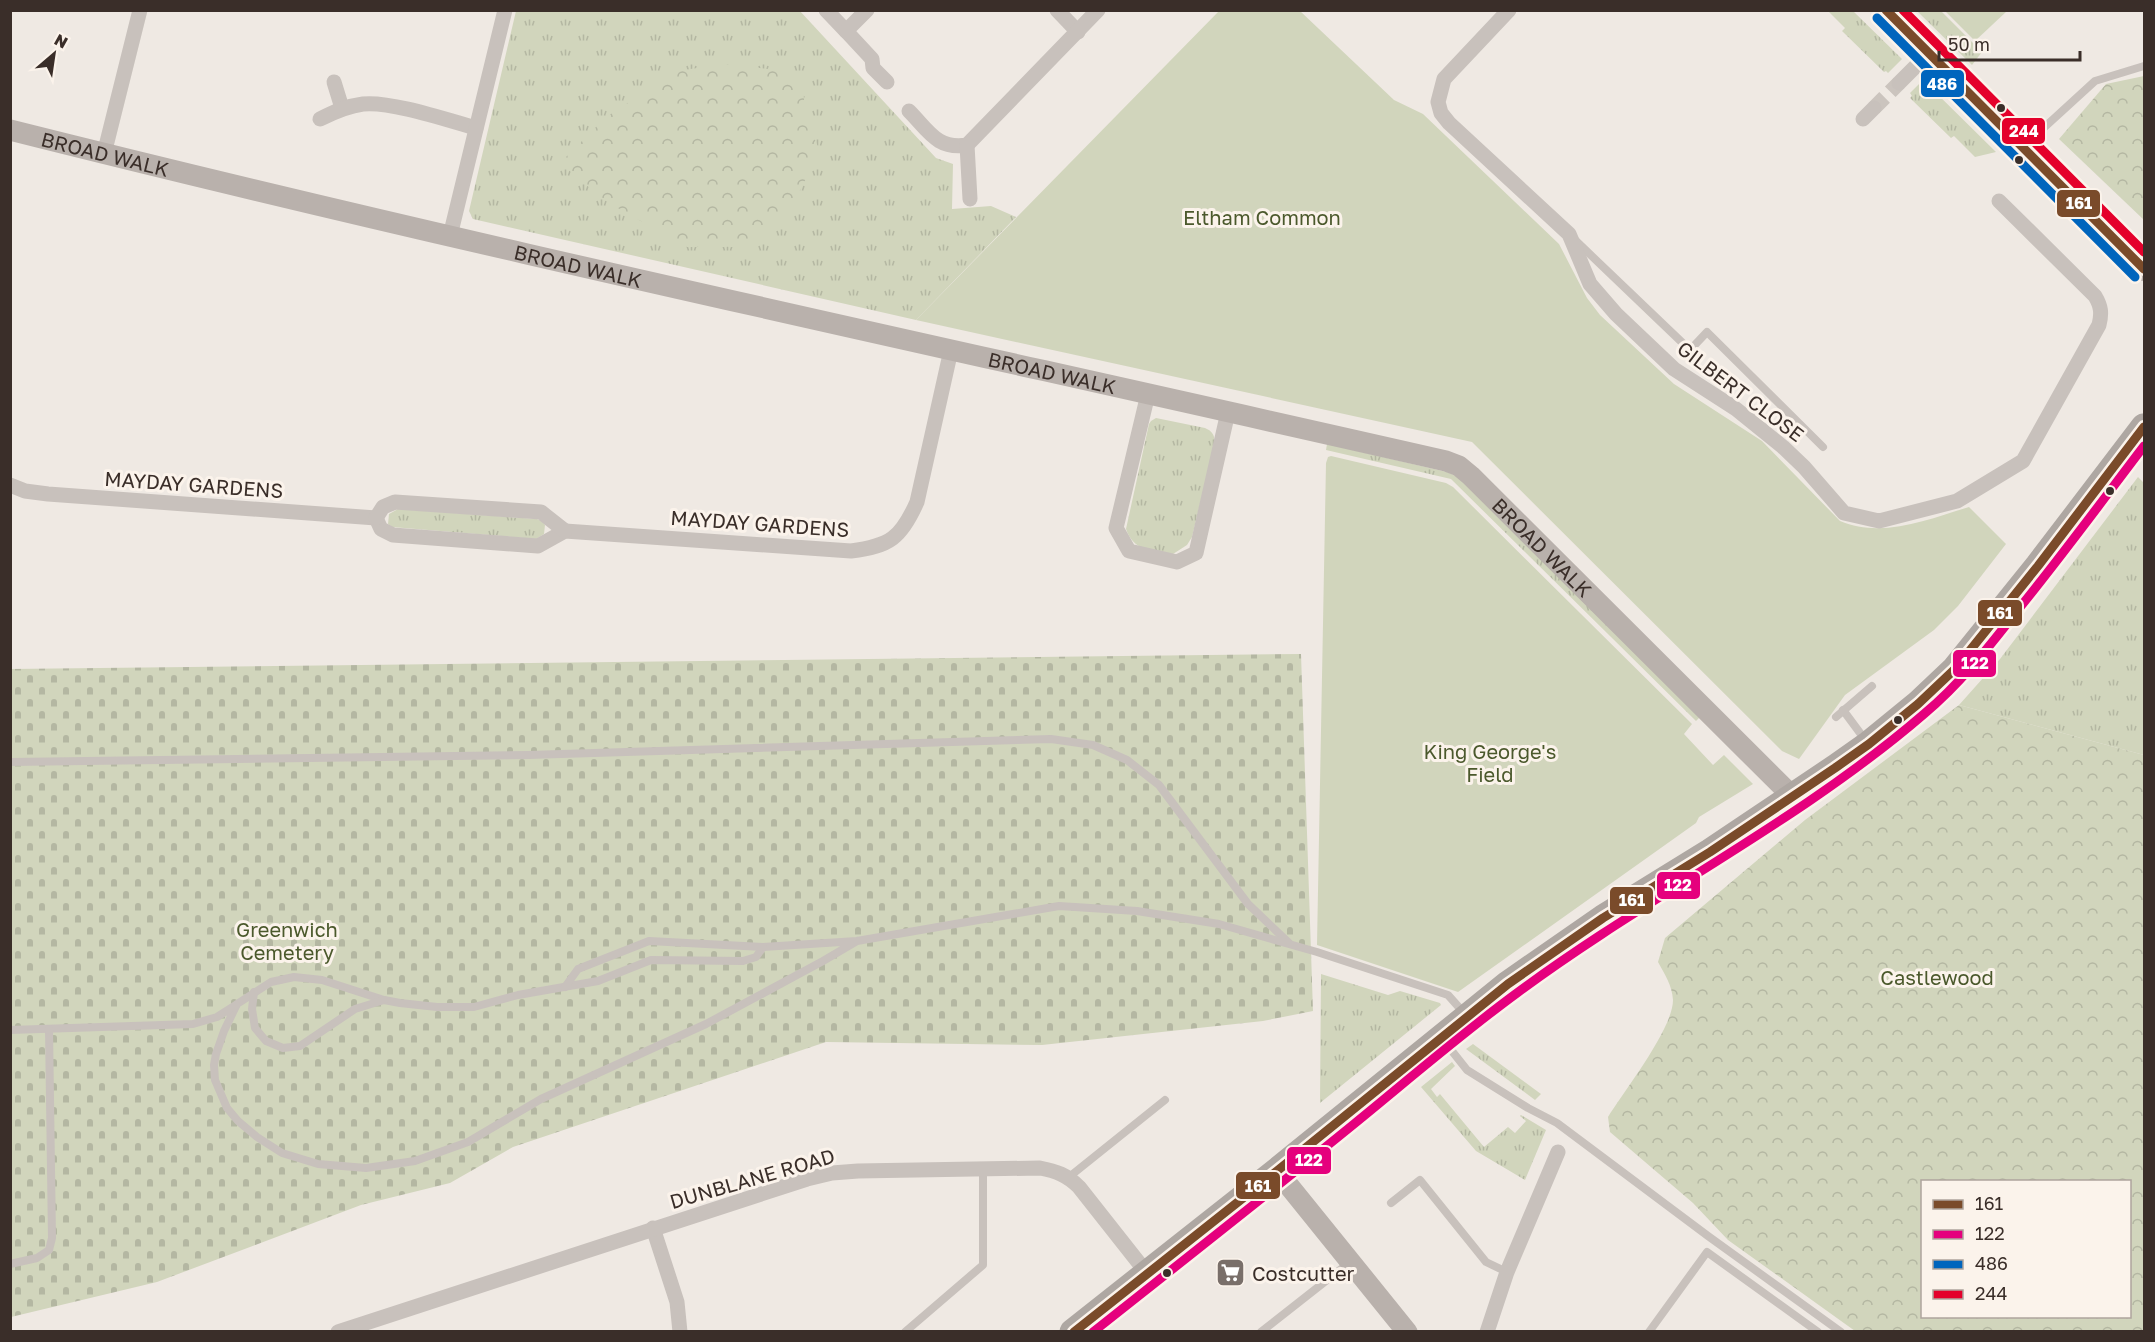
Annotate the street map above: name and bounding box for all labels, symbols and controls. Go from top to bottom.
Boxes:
north arrow [24,24,84,84]
scale bar [1939,24,2080,62]
text: N [51,29,71,53]
text: 50 m [1948,33,1990,55]
line badge: 486 [1920,69,1965,98]
text: 486 [1927,74,1957,94]
unlabelled marker [1995,102,2007,114]
line badge: 244 [2001,117,2046,145]
text: 244 [2009,121,2039,141]
street label: BROAD WALK [39,126,171,181]
unlabelled marker [2013,154,2025,166]
line badge: 161 [2056,189,2101,218]
text: 161 [2066,193,2092,213]
park label: Eltham Common [1183,205,1341,229]
street label: BROAD WALK [512,239,644,292]
street label: GILBERT CLOSE [1673,336,1809,446]
street label: BROAD WALK [986,347,1119,398]
street label: MAYDAY GARDENS [104,466,284,502]
unlabelled marker [2104,485,2116,497]
street label: BROAD WALK [1488,493,1597,602]
street label: MAYDAY GARDENS [670,505,850,541]
line badge: 161 [1977,599,2023,627]
text: 161 [1987,603,2013,623]
line badge: 122 [1952,649,1997,678]
text: 122 [1961,653,1989,673]
unlabelled marker [1892,714,1904,726]
park label: King George's Field [1424,739,1556,786]
line badge: 122 [1656,871,1701,900]
text: 122 [1664,875,1692,895]
line badge: 161 [1609,886,1654,915]
text: 161 [1619,890,1645,910]
park label: Greenwich Cemetery [236,917,338,964]
park label: Castlewood [1880,965,1994,989]
street label: DUNBLANE ROAD [667,1143,837,1213]
line badge: 122 [1286,1146,1332,1175]
text: 122 [1295,1150,1323,1170]
line badge: 161 [1235,1171,1281,1200]
text: 161 [1245,1176,1271,1196]
legend [1921,1180,2131,1318]
text: 161 [1975,1192,2004,1214]
text: 122 [1975,1222,2005,1244]
text: 486 [1975,1252,2008,1274]
supermarket icon: Costcutter [1215,1257,1247,1289]
place label: Costcutter [1252,1261,1355,1285]
unlabelled marker [1161,1267,1173,1279]
text: 244 [1975,1282,2007,1304]

